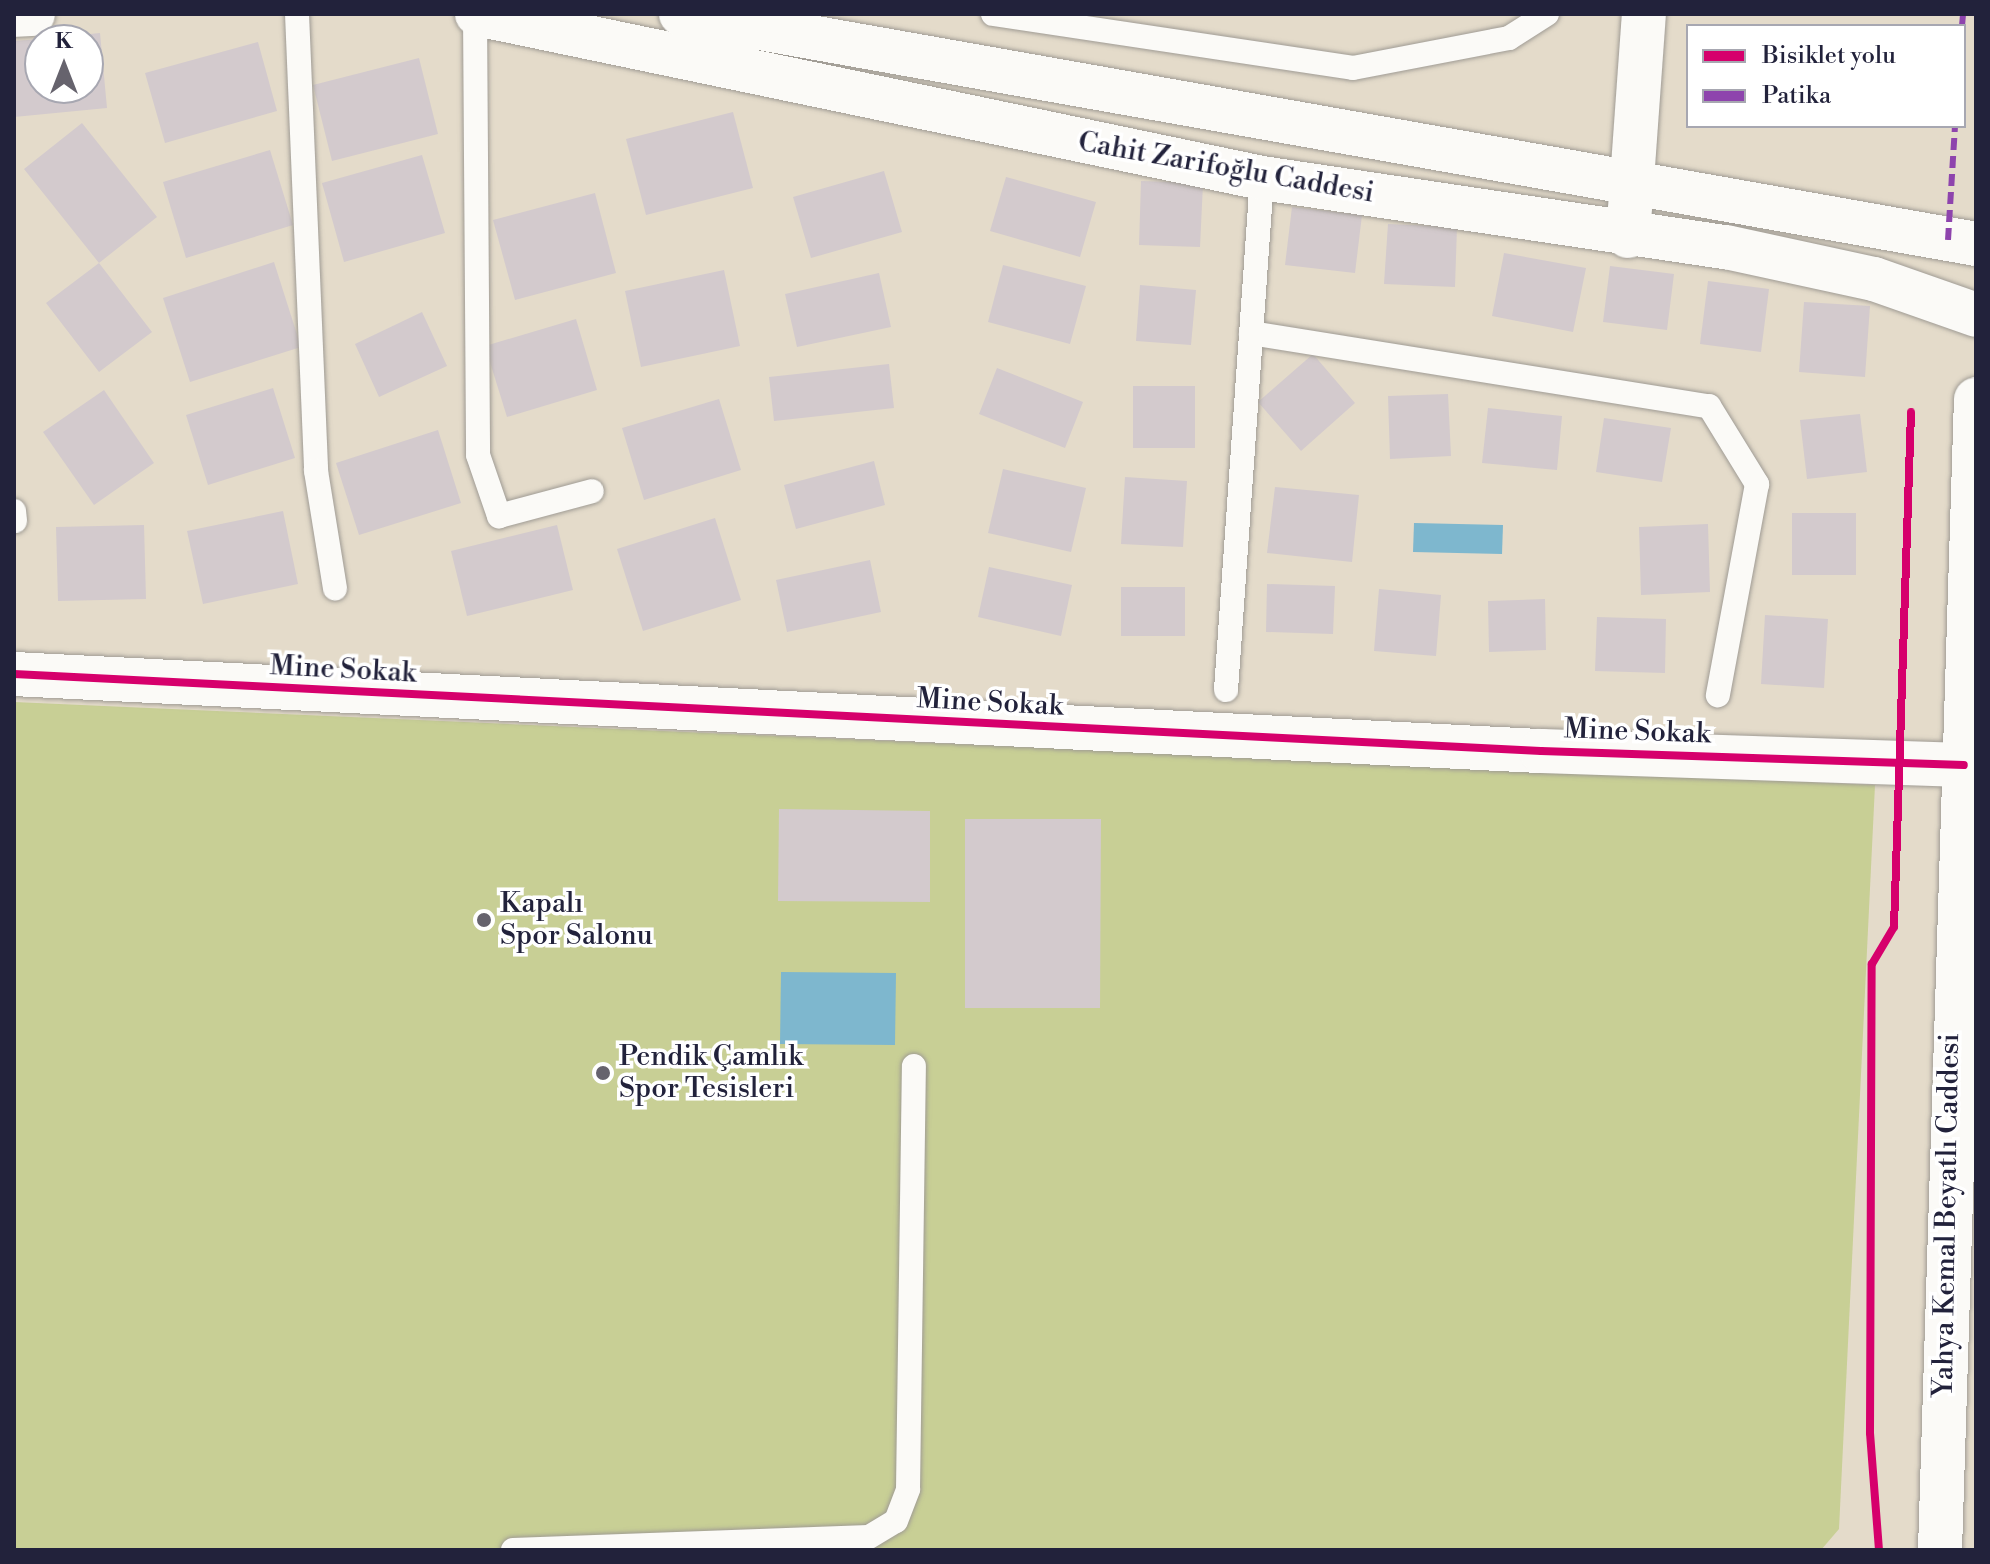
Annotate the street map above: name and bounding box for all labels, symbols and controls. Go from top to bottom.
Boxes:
north arrow [24,24,104,104]
legend [1686,24,1966,128]
text: K [55,28,73,55]
text: Bisiklet yolu [1762,41,1896,71]
text: Patika [1762,81,1831,111]
street label: Cahit Zarifoğlu Caddesi [1076,125,1376,211]
street label: Mine Sokak [269,649,417,691]
street label: Mine Sokak [916,682,1064,724]
street label: Mine Sokak [1563,713,1711,751]
place label: Kapalı Spor Salonu [500,887,653,953]
marker: Kapalı Spor Salonu [475,911,493,929]
street label: Yahya Kemal Beyatlı Caddesi [1927,1033,1967,1397]
place label: Pendik Çamlık Spor Tesisleri [619,1040,803,1106]
marker: Pendik Çamlık Spor Tesisleri [594,1064,612,1082]

